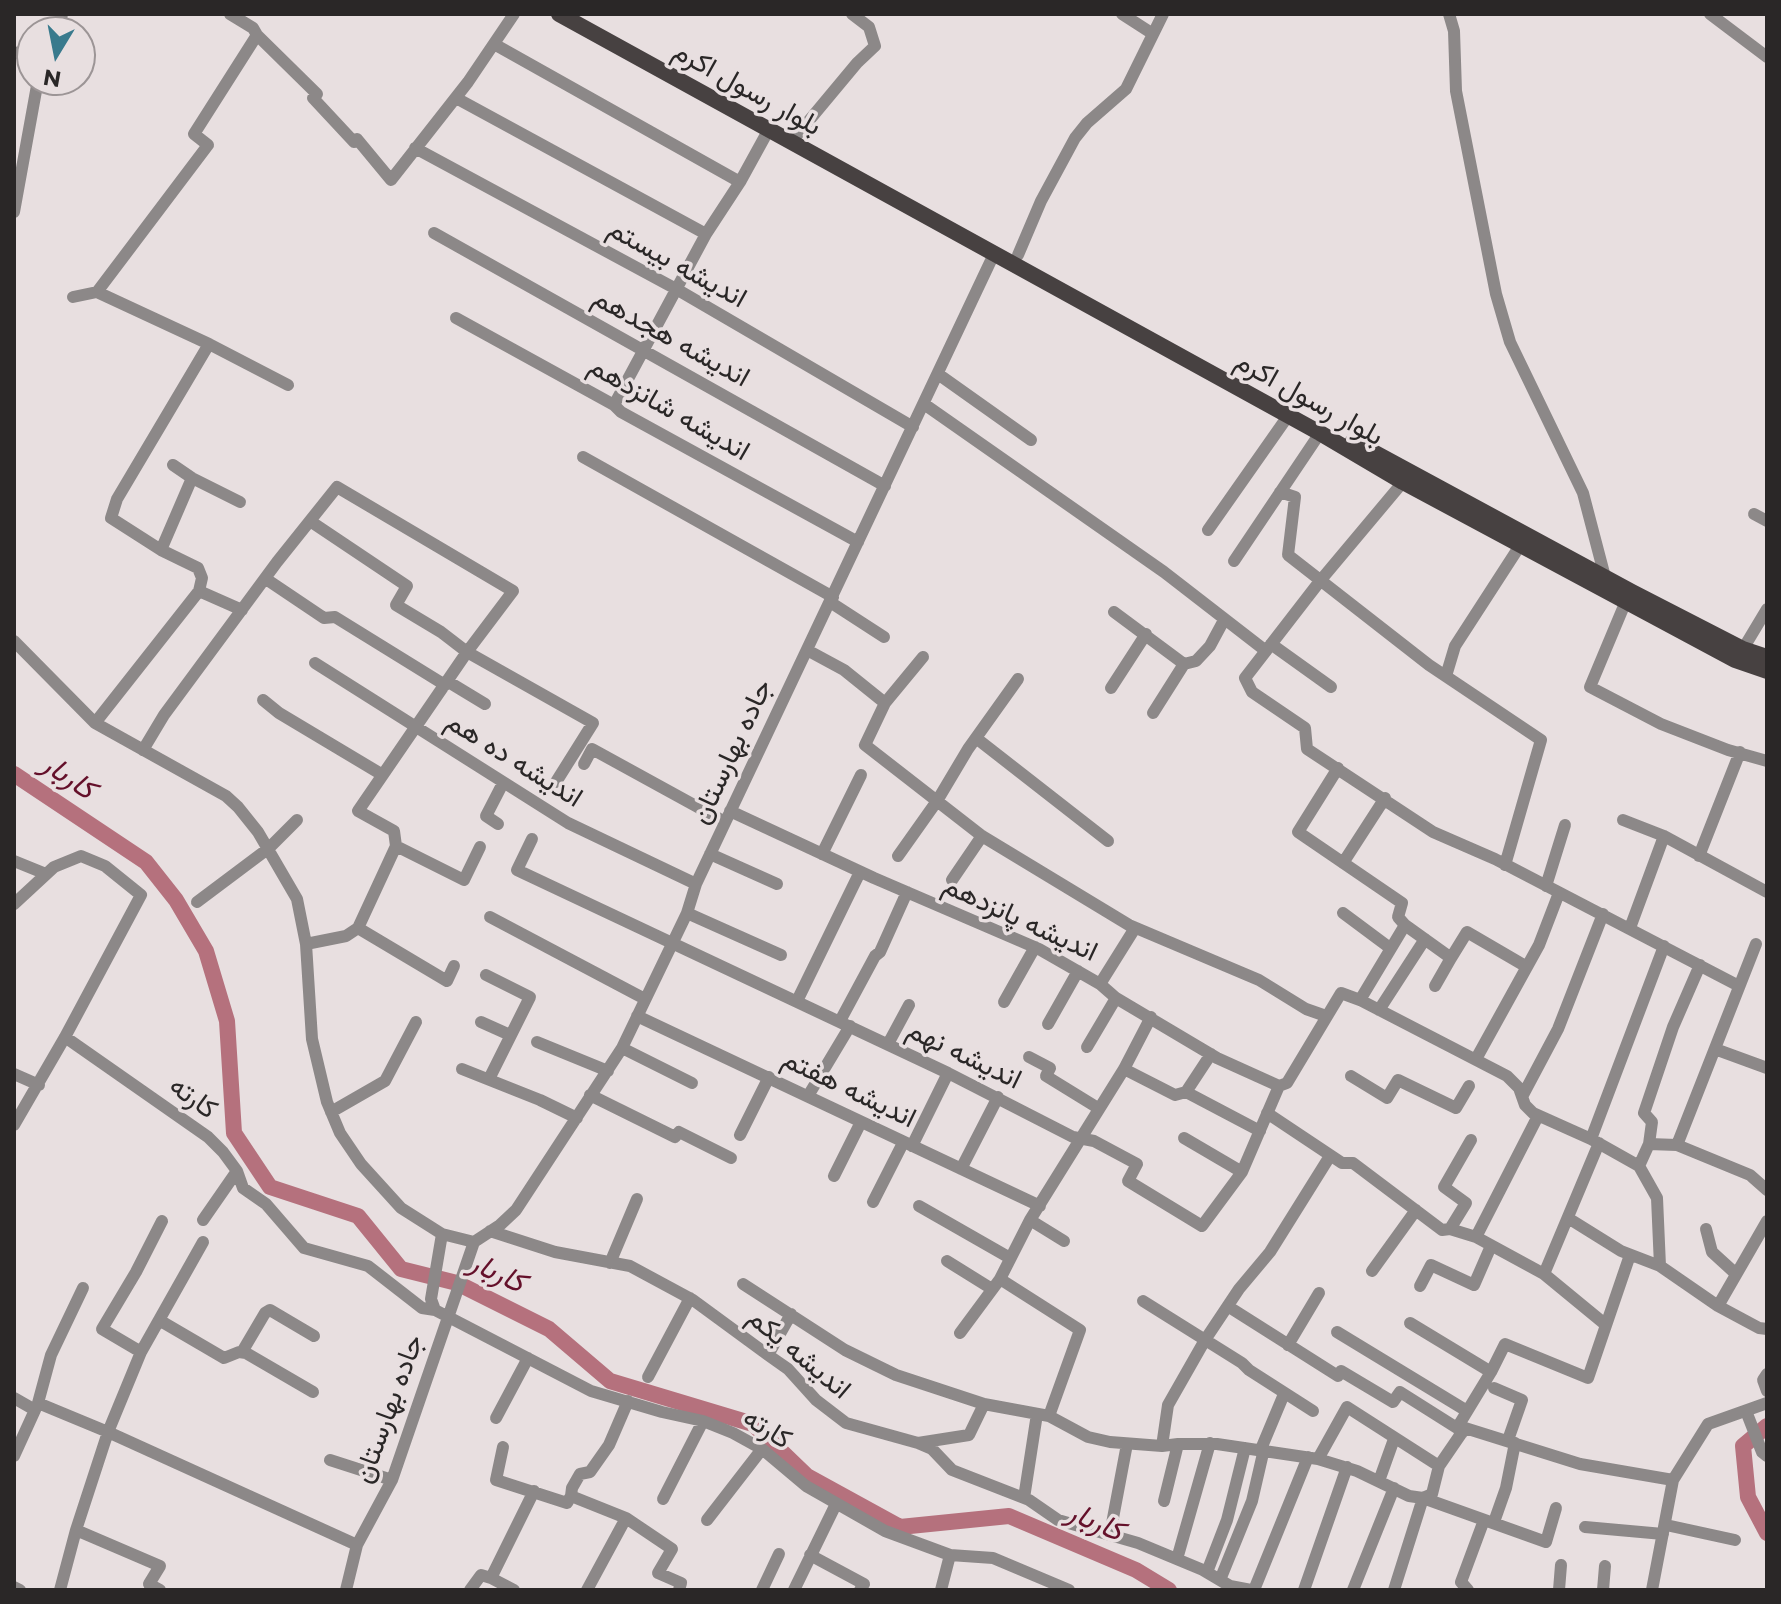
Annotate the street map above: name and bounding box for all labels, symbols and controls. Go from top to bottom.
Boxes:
north arrow [16,16,96,96]
street label: بلوار رسول اکرم [667,34,827,144]
text: N [41,63,63,93]
street label: اندیشه بیستم [602,212,752,316]
street label: اندیشه هجدهم [587,281,755,395]
street label: بلوار رسول اکرم [1229,344,1389,454]
street label: اندیشه شانزدهم [583,349,755,469]
street label: جاده بهارستان [684,674,780,830]
street label: اندیشه ده هم [440,705,588,815]
water label: کاربار [34,746,102,808]
street label: اندیشه پانزدهم [937,869,1103,969]
street label: اندیشه نهم [901,1013,1027,1097]
street label: اندیشه هفتم [777,1042,921,1136]
street label: کارته [162,1069,224,1127]
water label: کاربار [463,1245,531,1301]
street label: اندیشه یکم [741,1301,857,1407]
street label: جاده بهارستان [347,1330,431,1488]
street label: کارته [736,1401,798,1457]
water label: کاربار [1061,1494,1129,1550]

